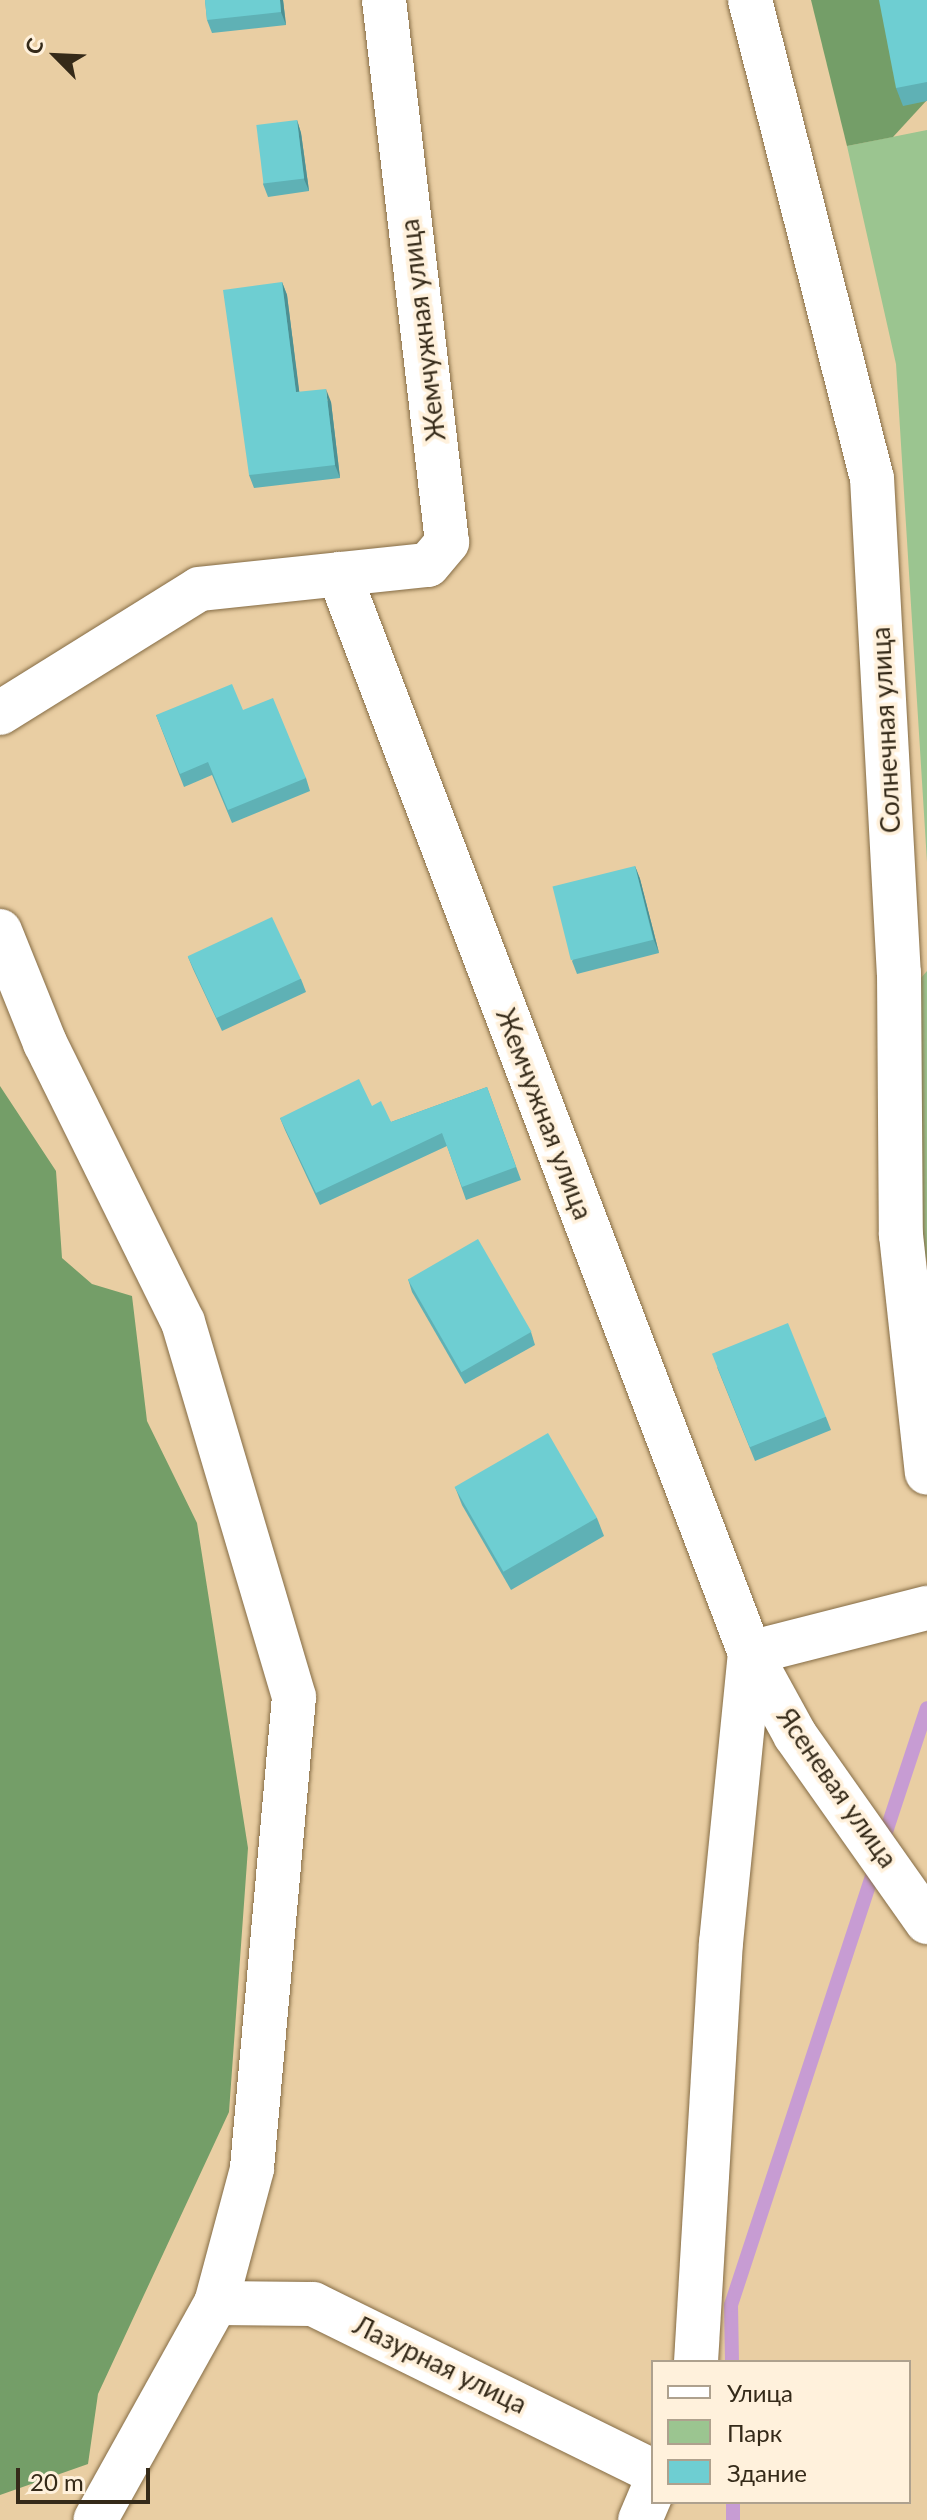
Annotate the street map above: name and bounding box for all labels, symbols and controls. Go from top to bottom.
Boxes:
north arrow [16,16,96,96]
text: С [18,34,49,58]
street label: Жемчужная улица [394,217,452,443]
street label: Солнечная улица [865,626,907,834]
street label: Жемчужная улица [489,1004,599,1224]
street label: Ясеневая улица [770,1702,904,1874]
street label: Лазурная улица [348,2310,532,2420]
legend [651,2360,911,2504]
text: Улица [727,2378,793,2407]
text: Парк [727,2418,782,2447]
scale bar [20,2452,154,2502]
text: Здание [727,2458,807,2487]
text: 20 m [30,2467,84,2496]

